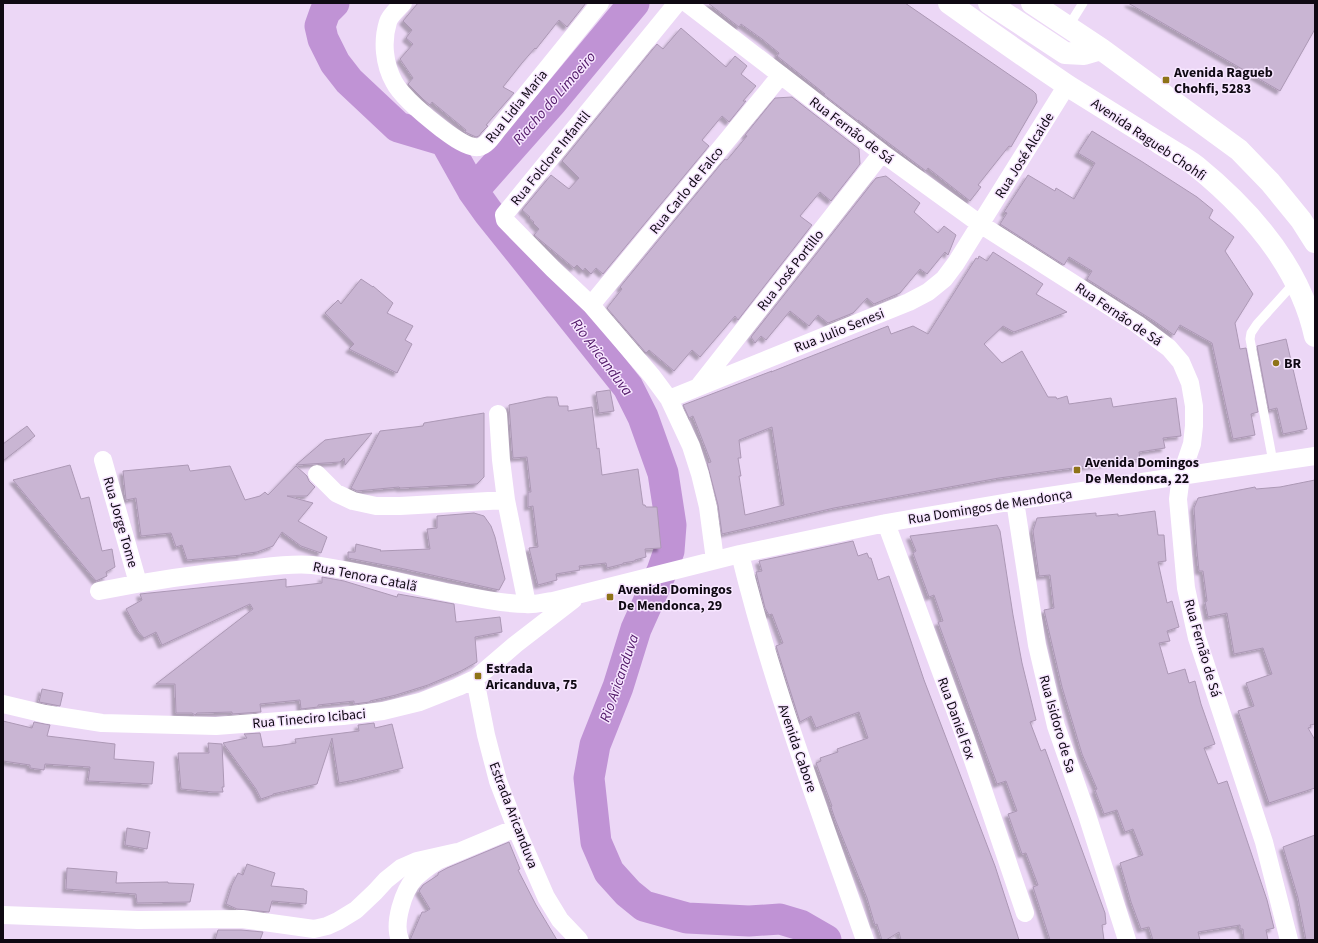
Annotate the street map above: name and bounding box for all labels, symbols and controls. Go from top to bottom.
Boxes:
water label: Riacho do Limoeiro [508,47,601,150]
place label: Avenida Ragueb Chohfi, 5283 [1173,63,1273,99]
street label: Rua Lidia Maria [481,66,553,148]
marker: Avenida Ragueb Chohfi, 5283 [1161,75,1171,85]
street label: Rua Fernão de Sá [805,92,898,169]
street label: Avenida Ragueb Chohfi [1087,94,1210,186]
street label: Rua Folclore Infantil [506,107,596,210]
street label: Rua José Alcaide [990,109,1059,202]
street label: Rua Carlo de Falco [645,143,728,239]
street label: Rua José Portillo [753,226,829,315]
street label: Rua Fernão de Sá [1071,278,1166,351]
street label: Rua Julio Senesi [791,304,887,358]
water label: Rio Aricanduva [566,314,638,400]
place label: BR [1284,354,1301,374]
marker: BR [1271,358,1281,368]
place label: Avenida Domingos De Mendonca, 22 [1084,453,1199,489]
marker: Avenida Domingos De Mendonca, 22 [1072,465,1082,475]
street label: Rua Jorge Tome [98,474,143,570]
street label: Rua Domingos de Mendonça [907,484,1074,530]
street label: Rua Tenora Catalã [311,557,419,597]
place label: Avenida Domingos De Mendonca, 29 [617,580,732,616]
marker: Avenida Domingos De Mendonca, 29 [605,592,615,602]
street label: Rua Fernão de Sá [1178,597,1226,700]
water label: Rio Aricanduva [595,631,644,725]
place label: Estrada Aricanduva, 75 [485,659,577,695]
marker: Estrada Aricanduva, 75 [473,671,483,681]
street label: Rua Isidoro de Sa [1034,673,1081,776]
street label: Rua Daniel Fox [932,675,980,763]
street label: Avenida Cabore [773,702,821,795]
street label: Rua Tineciro Icibaci [251,704,367,734]
street label: Estrada Aricanduva [484,759,543,871]

